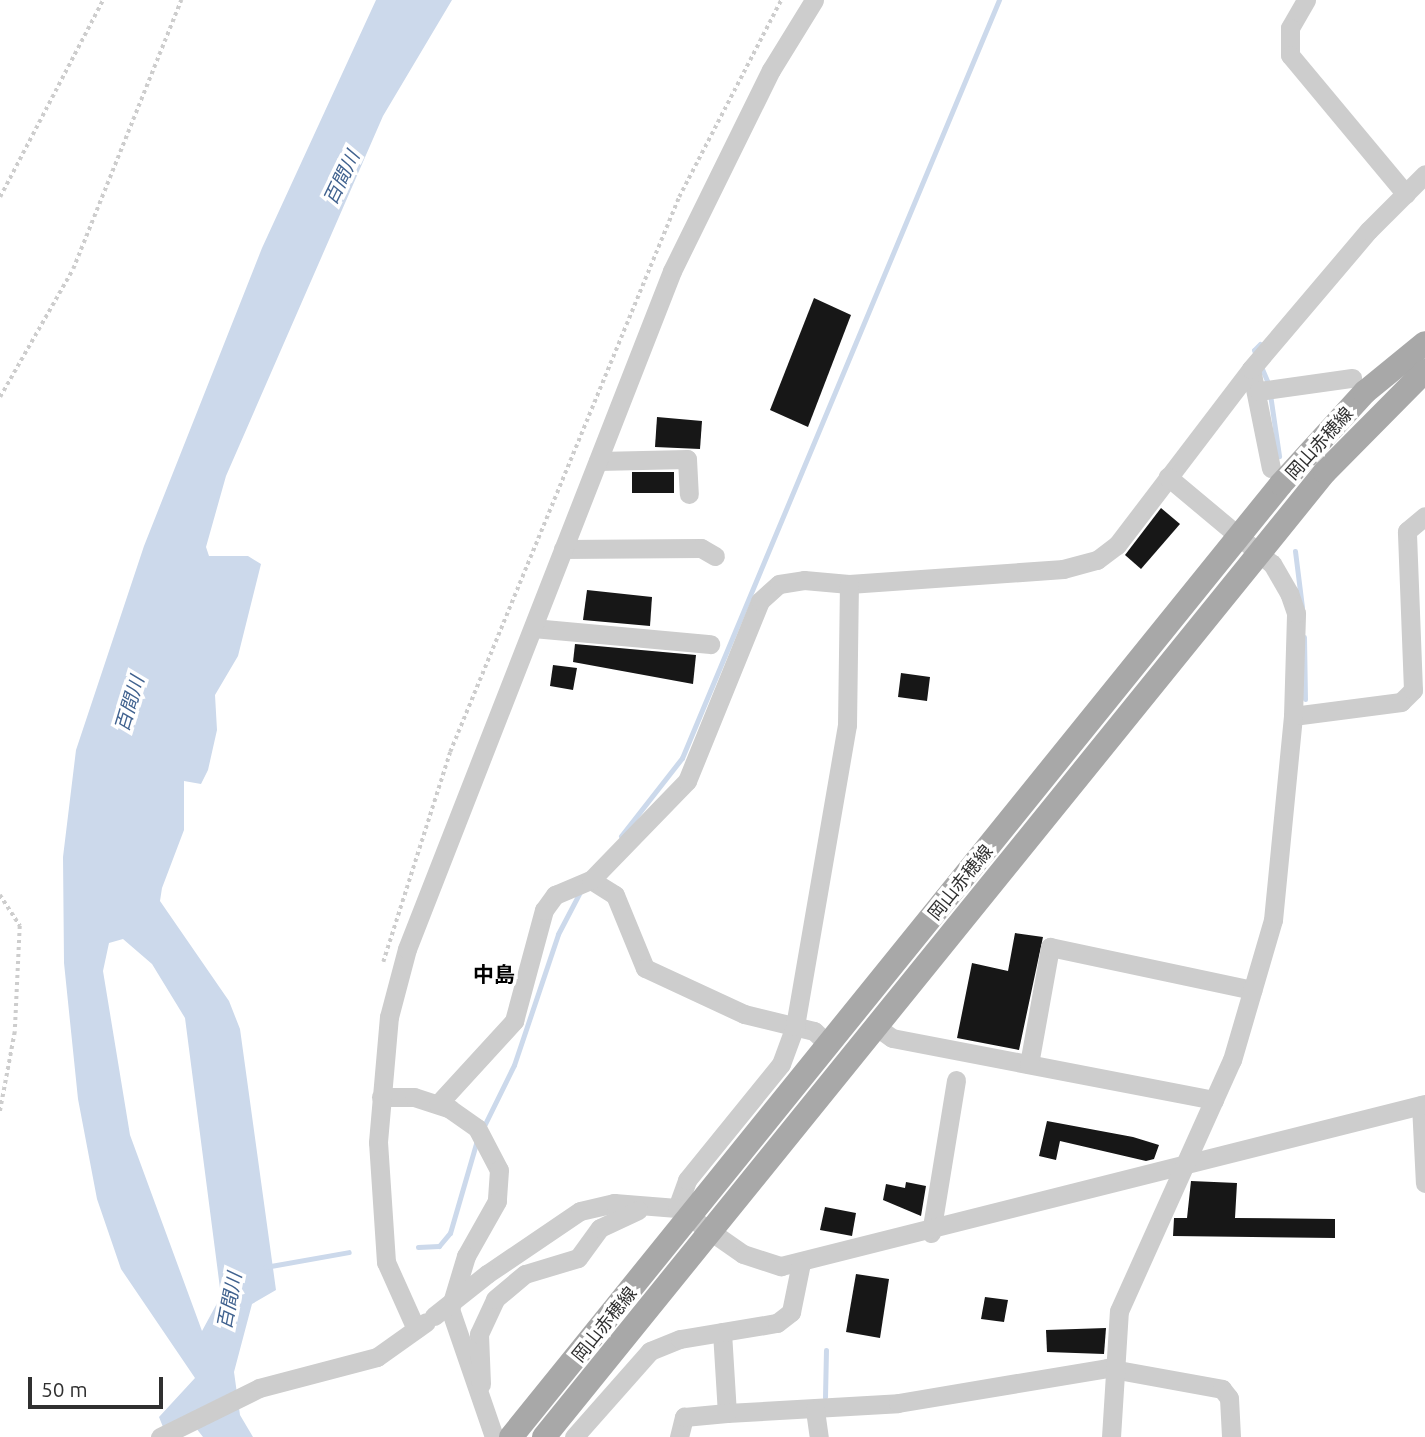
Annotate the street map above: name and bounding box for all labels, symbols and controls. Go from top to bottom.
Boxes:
water label: 百間川 [319,147,365,209]
street label: 岡山赤穂線 [1281,402,1357,484]
water label: 百間川 [111,673,149,735]
street label: 岡山赤穂線 [923,840,997,924]
district label: 中島 [473,961,515,987]
water label: 百間川 [213,1271,247,1331]
street label: 岡山赤穂線 [567,1282,641,1366]
scale bar [32,1364,166,1408]
text: 50 m [41,1377,88,1401]

